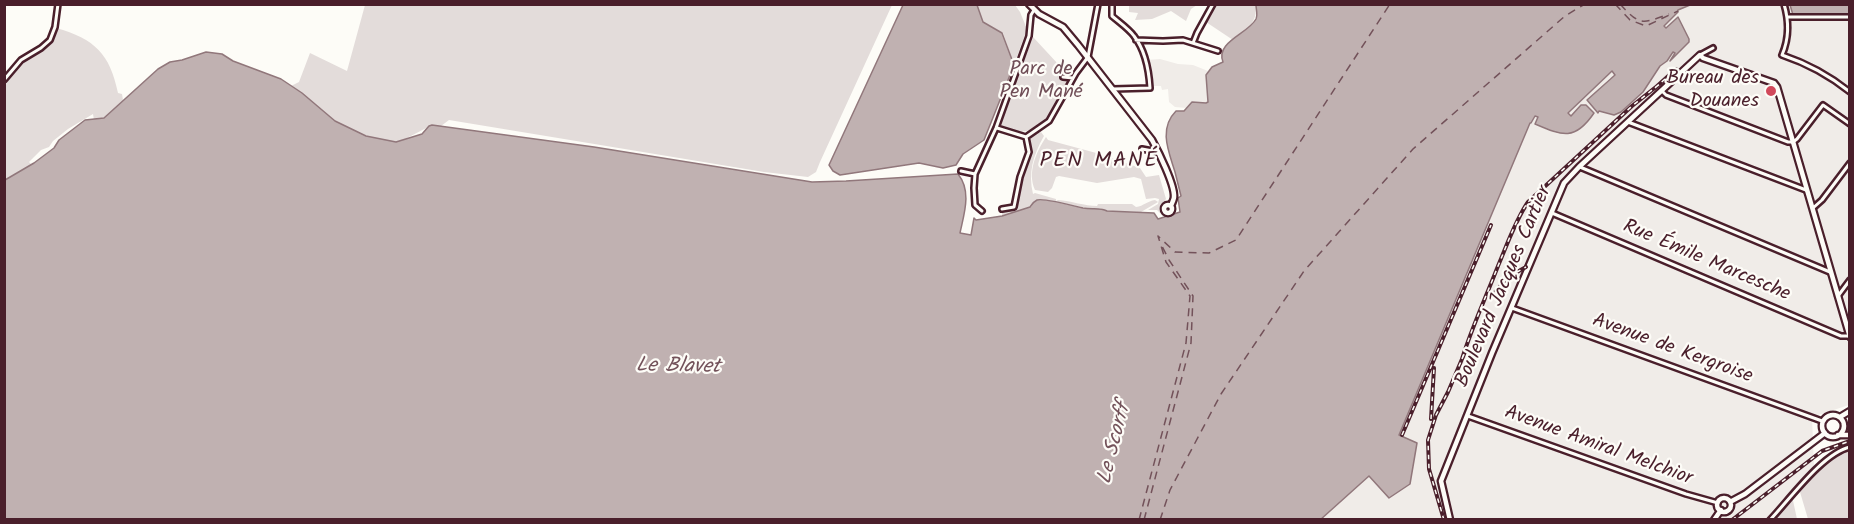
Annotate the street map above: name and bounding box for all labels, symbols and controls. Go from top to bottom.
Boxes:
park label: Parc de Pen Mané [999,59,1083,106]
place label: Bureau des Douanes [1667,68,1759,115]
marker: Bureau des Douanes [1764,84,1778,98]
district label: PEN MANÉ [1039,149,1159,175]
street label: Boulevard Jacques Cartier [1452,183,1558,391]
street label: Rue Émile Marcesche [1619,216,1793,308]
street label: Avenue de Kergroise [1589,310,1755,390]
water label: Le Blavet [636,355,720,381]
water label: Le Scorff [1094,401,1138,487]
street label: Avenue Amiral Melchior [1501,402,1695,492]

